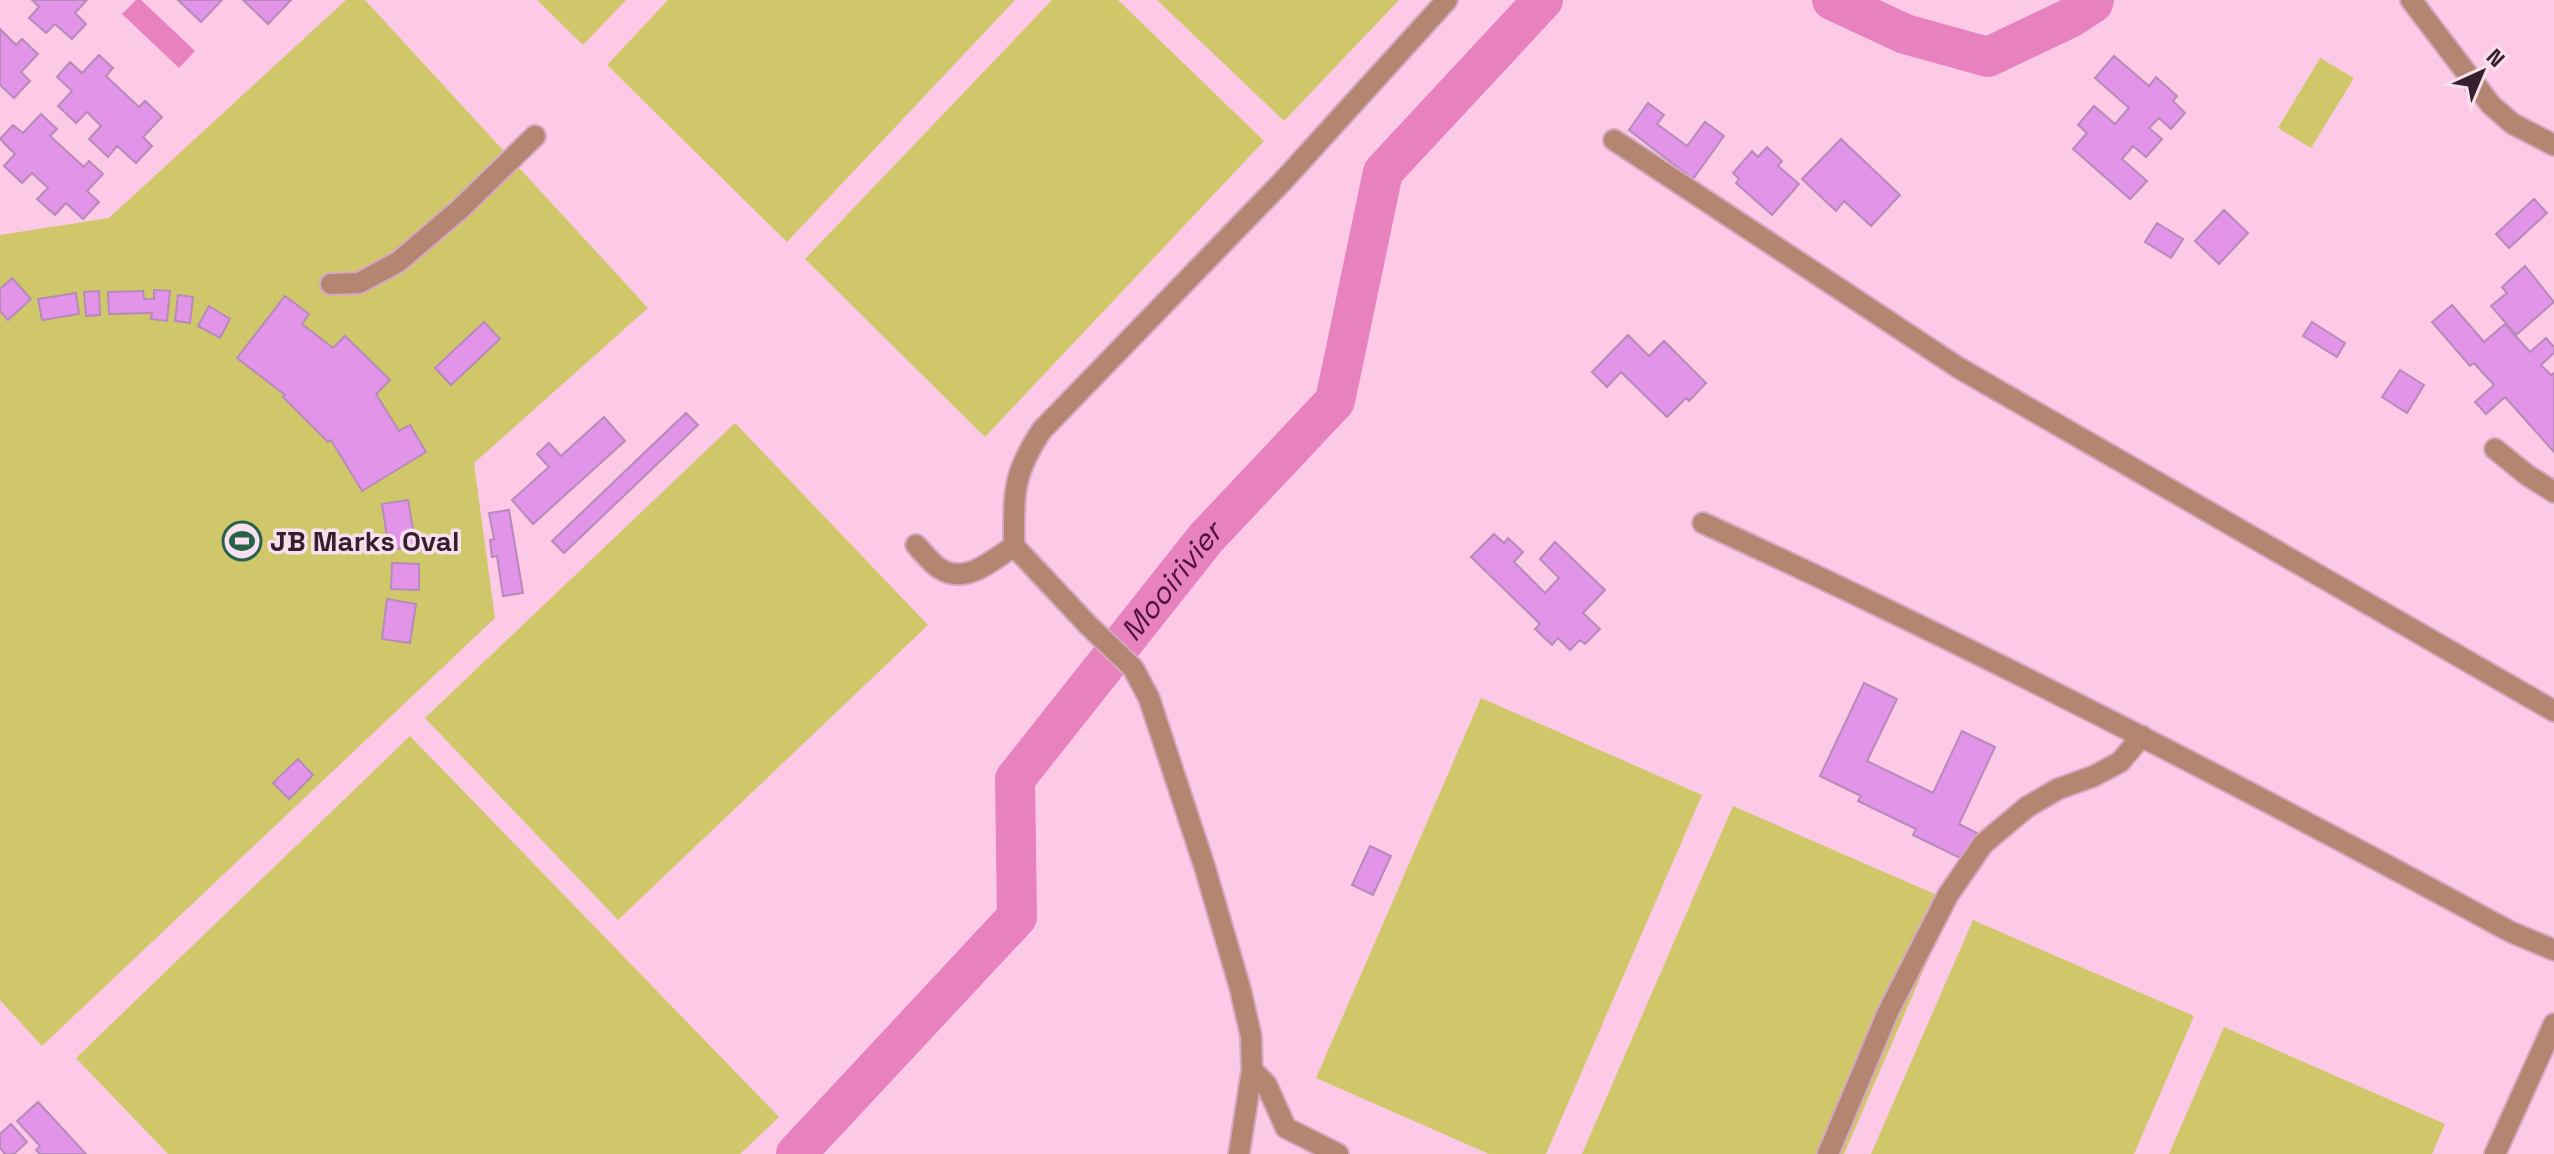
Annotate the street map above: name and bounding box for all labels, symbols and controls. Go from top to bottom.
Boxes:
north arrow [2442,32,2522,112]
text: N [2481,42,2511,73]
water label: Mooirivier [1112,511,1232,649]
sports icon: JB Marks Oval [221,520,263,562]
place label: JB Marks Oval [270,523,460,559]

